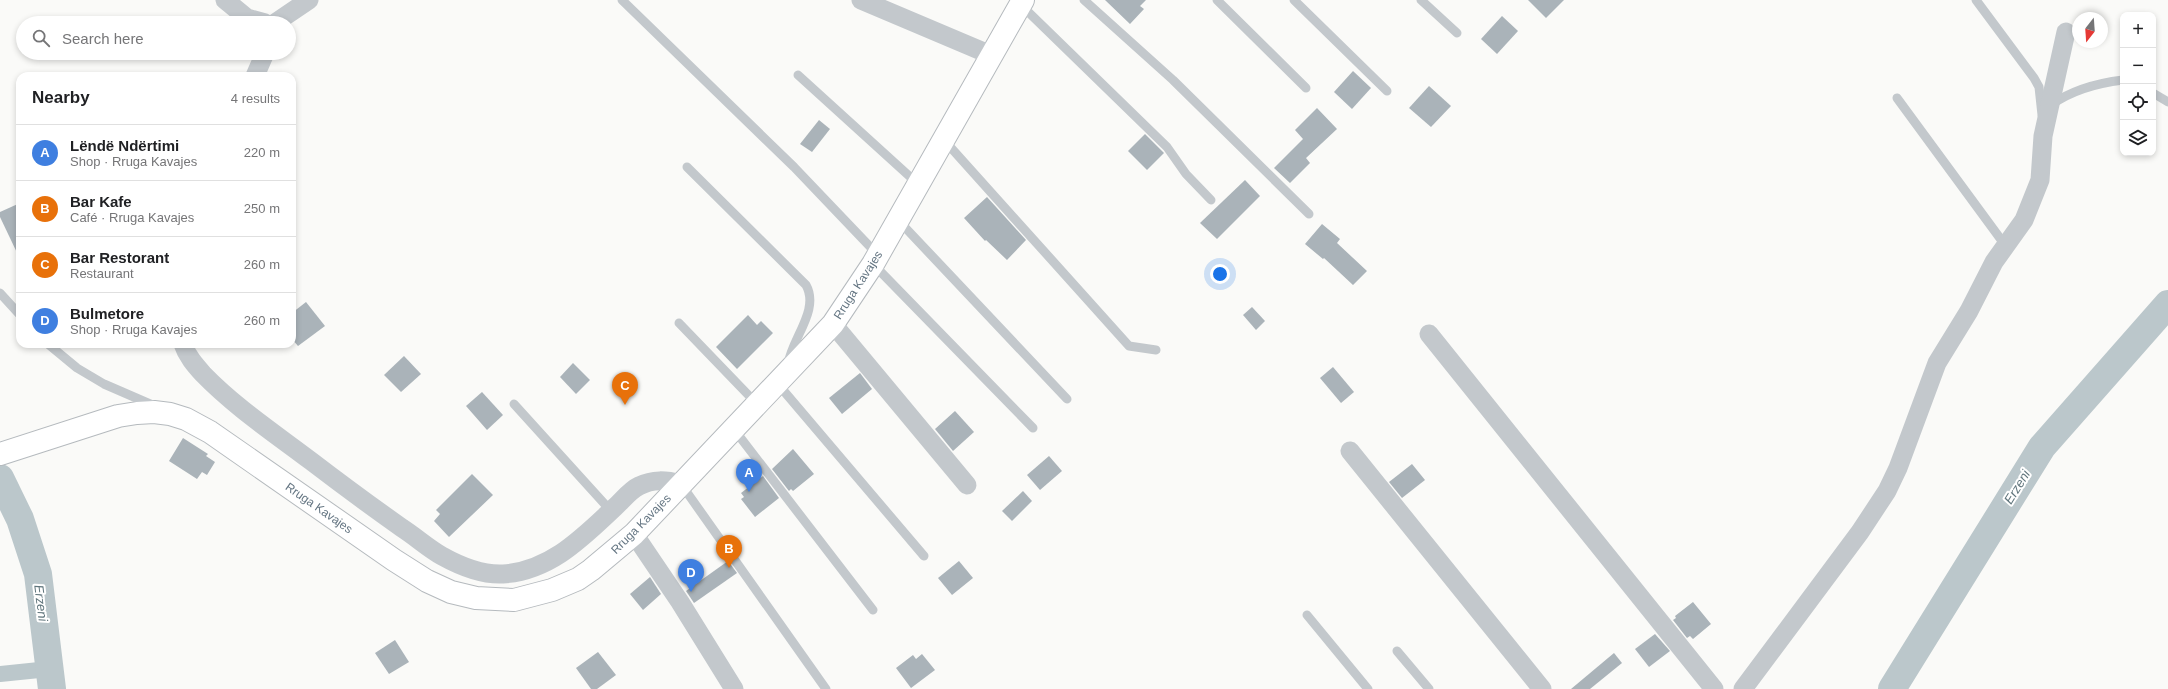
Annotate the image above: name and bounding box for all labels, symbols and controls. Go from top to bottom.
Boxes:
north arrow [2072,12,2108,48]
map controls [2120,12,2156,156]
button: + [2120,12,2156,48]
search box [16,16,296,60]
icon: search [30,27,52,49]
text: Search here [62,30,144,47]
button: − [2120,48,2156,84]
button: locate [2120,84,2156,120]
text: Nearby [32,88,90,107]
text: 4 results [231,91,280,106]
button: layers [2120,120,2156,156]
text: Lëndë Ndërtimi [70,137,179,154]
text: A [40,145,50,160]
text: 220 m [244,145,280,160]
text: Shop · Rruga Kavajes [70,154,197,169]
text: Bar Kafe [70,193,132,210]
text: B [40,201,50,216]
text: 250 m [244,201,280,216]
text: Café · Rruga Kavajes [70,210,194,225]
street label: Rruga Kavajes [831,248,885,322]
text: Bar Restorant [70,249,169,266]
text: C [40,257,50,272]
text: 260 m [244,257,280,272]
your location [1210,264,1230,284]
text: Restaurant [70,266,134,281]
text: Bulmetore [70,305,144,322]
text: D [40,313,50,328]
text: 260 m [244,313,280,328]
text: Shop · Rruga Kavajes [70,322,197,337]
pin: C [612,372,638,405]
pin: A [736,459,762,492]
water label: Erzeni [2001,466,2034,507]
street label: Rruga Kavajes [283,480,355,536]
street label: Rruga Kavajes [608,491,674,557]
pin: B [716,535,742,568]
pin: D [678,559,704,592]
water label: Erzeni [31,584,51,623]

